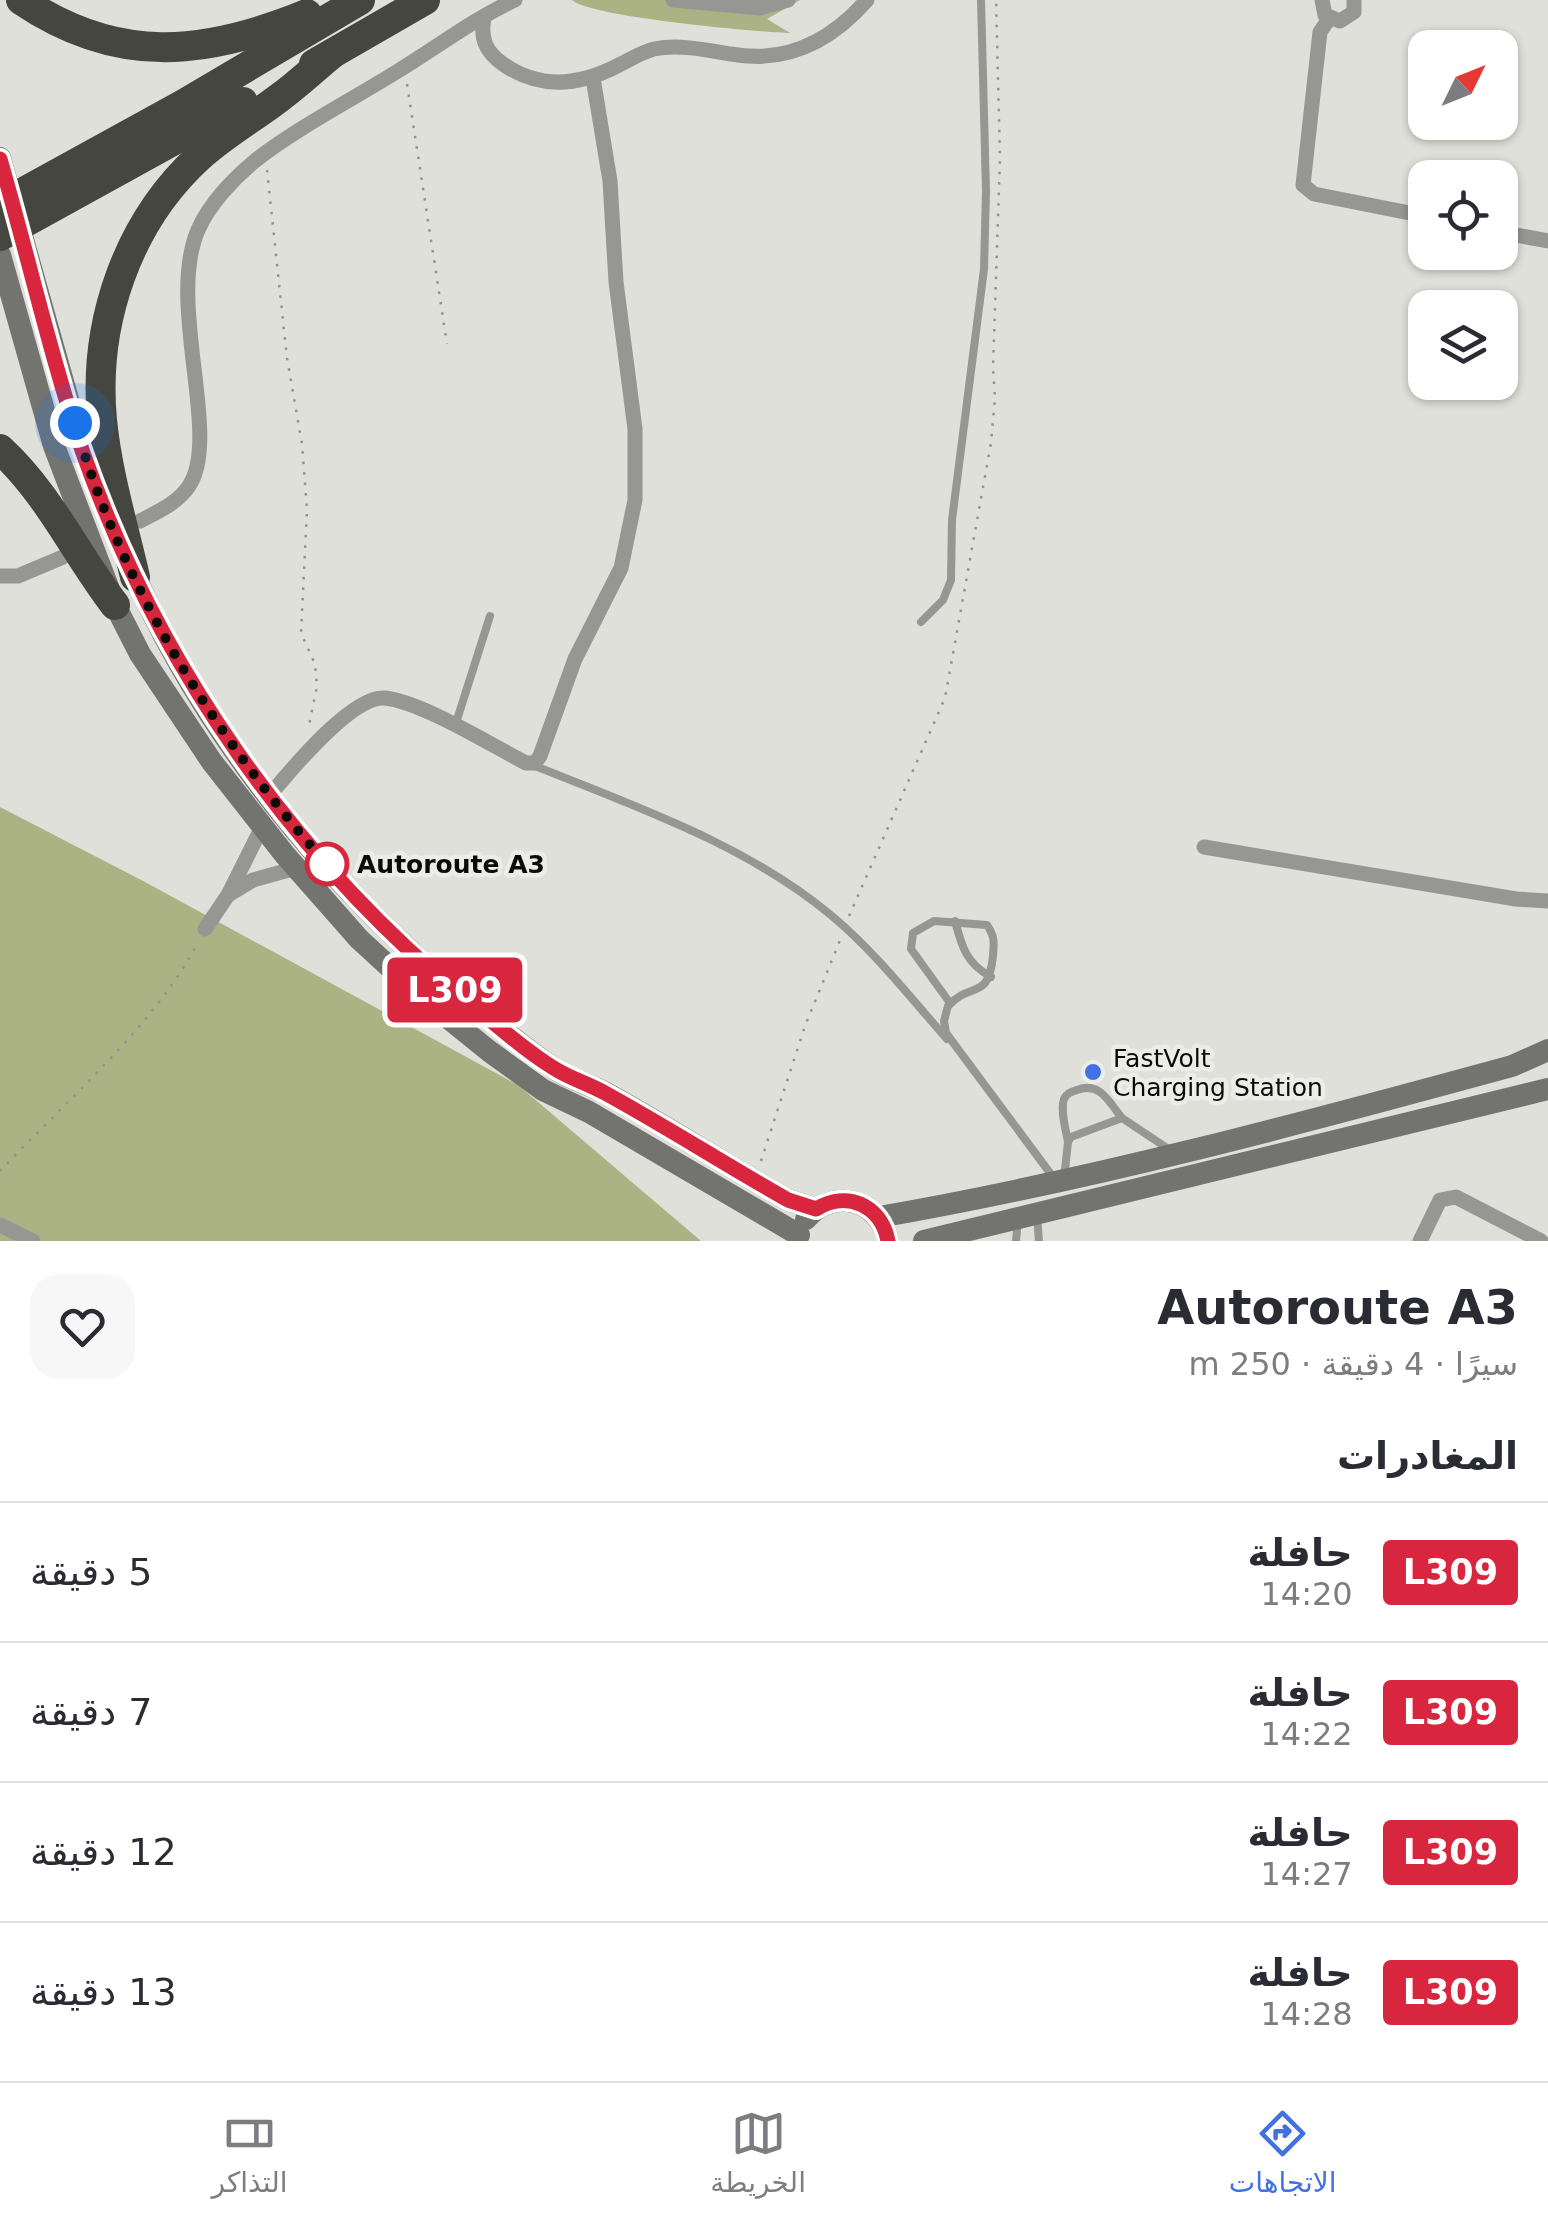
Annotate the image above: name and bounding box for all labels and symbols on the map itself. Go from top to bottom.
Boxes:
north arrow [1408,30,1518,140]
your location [50,398,100,448]
marker: Autoroute A3 [306,843,348,885]
place label: Autoroute A3 [357,850,545,879]
line badge: L309 [385,958,525,1022]
place label: FastVolt Charging Station [1113,1044,1323,1102]
marker: FastVolt Charging Station [1082,1061,1104,1083]

